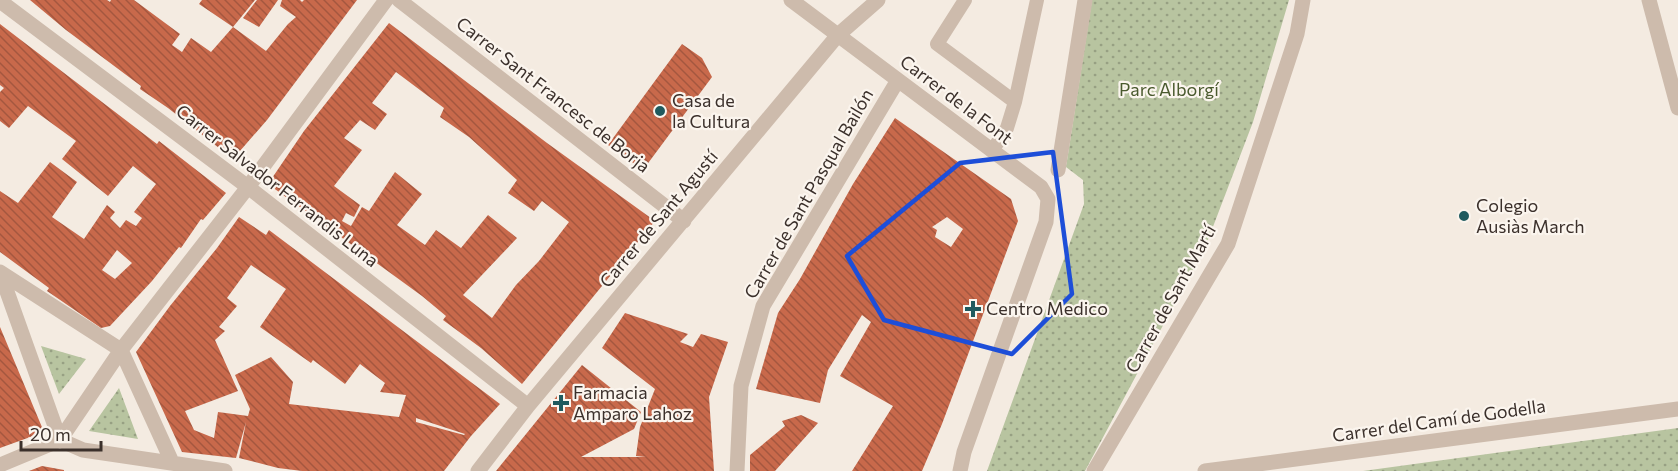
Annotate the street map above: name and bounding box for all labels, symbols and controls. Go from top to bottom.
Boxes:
street label: Carrer Sant Francesc de Borja [452,12,655,177]
street label: Carrer de la Font [896,50,1017,149]
park label: Parc Alborgí [1119,78,1220,100]
street label: Carrer de Sant Pasqual Bailón [739,85,877,302]
place label: Casa de la Cultura [672,89,750,132]
street label: Carrer Salvador Ferrandis Luna [172,99,383,271]
marker: Casa de la Cultura [653,104,667,118]
street label: Carrer de Sant Agustí [594,144,723,291]
place label: Colegio Ausiàs March [1476,194,1585,237]
marker: Colegio Ausiàs March [1457,209,1471,223]
street label: Carrer de Sant Martí [1120,219,1221,376]
place label: Centro Medico [986,297,1108,319]
marker: Centro Medico [964,300,982,318]
place label: Farmacia Amparo Lahoz [573,381,692,424]
street label: Carrer del Camí de Godella [1331,394,1547,446]
marker: Farmacia Amparo Lahoz [554,396,568,410]
scale bar [21,414,100,452]
text: 20 m [30,423,71,445]

